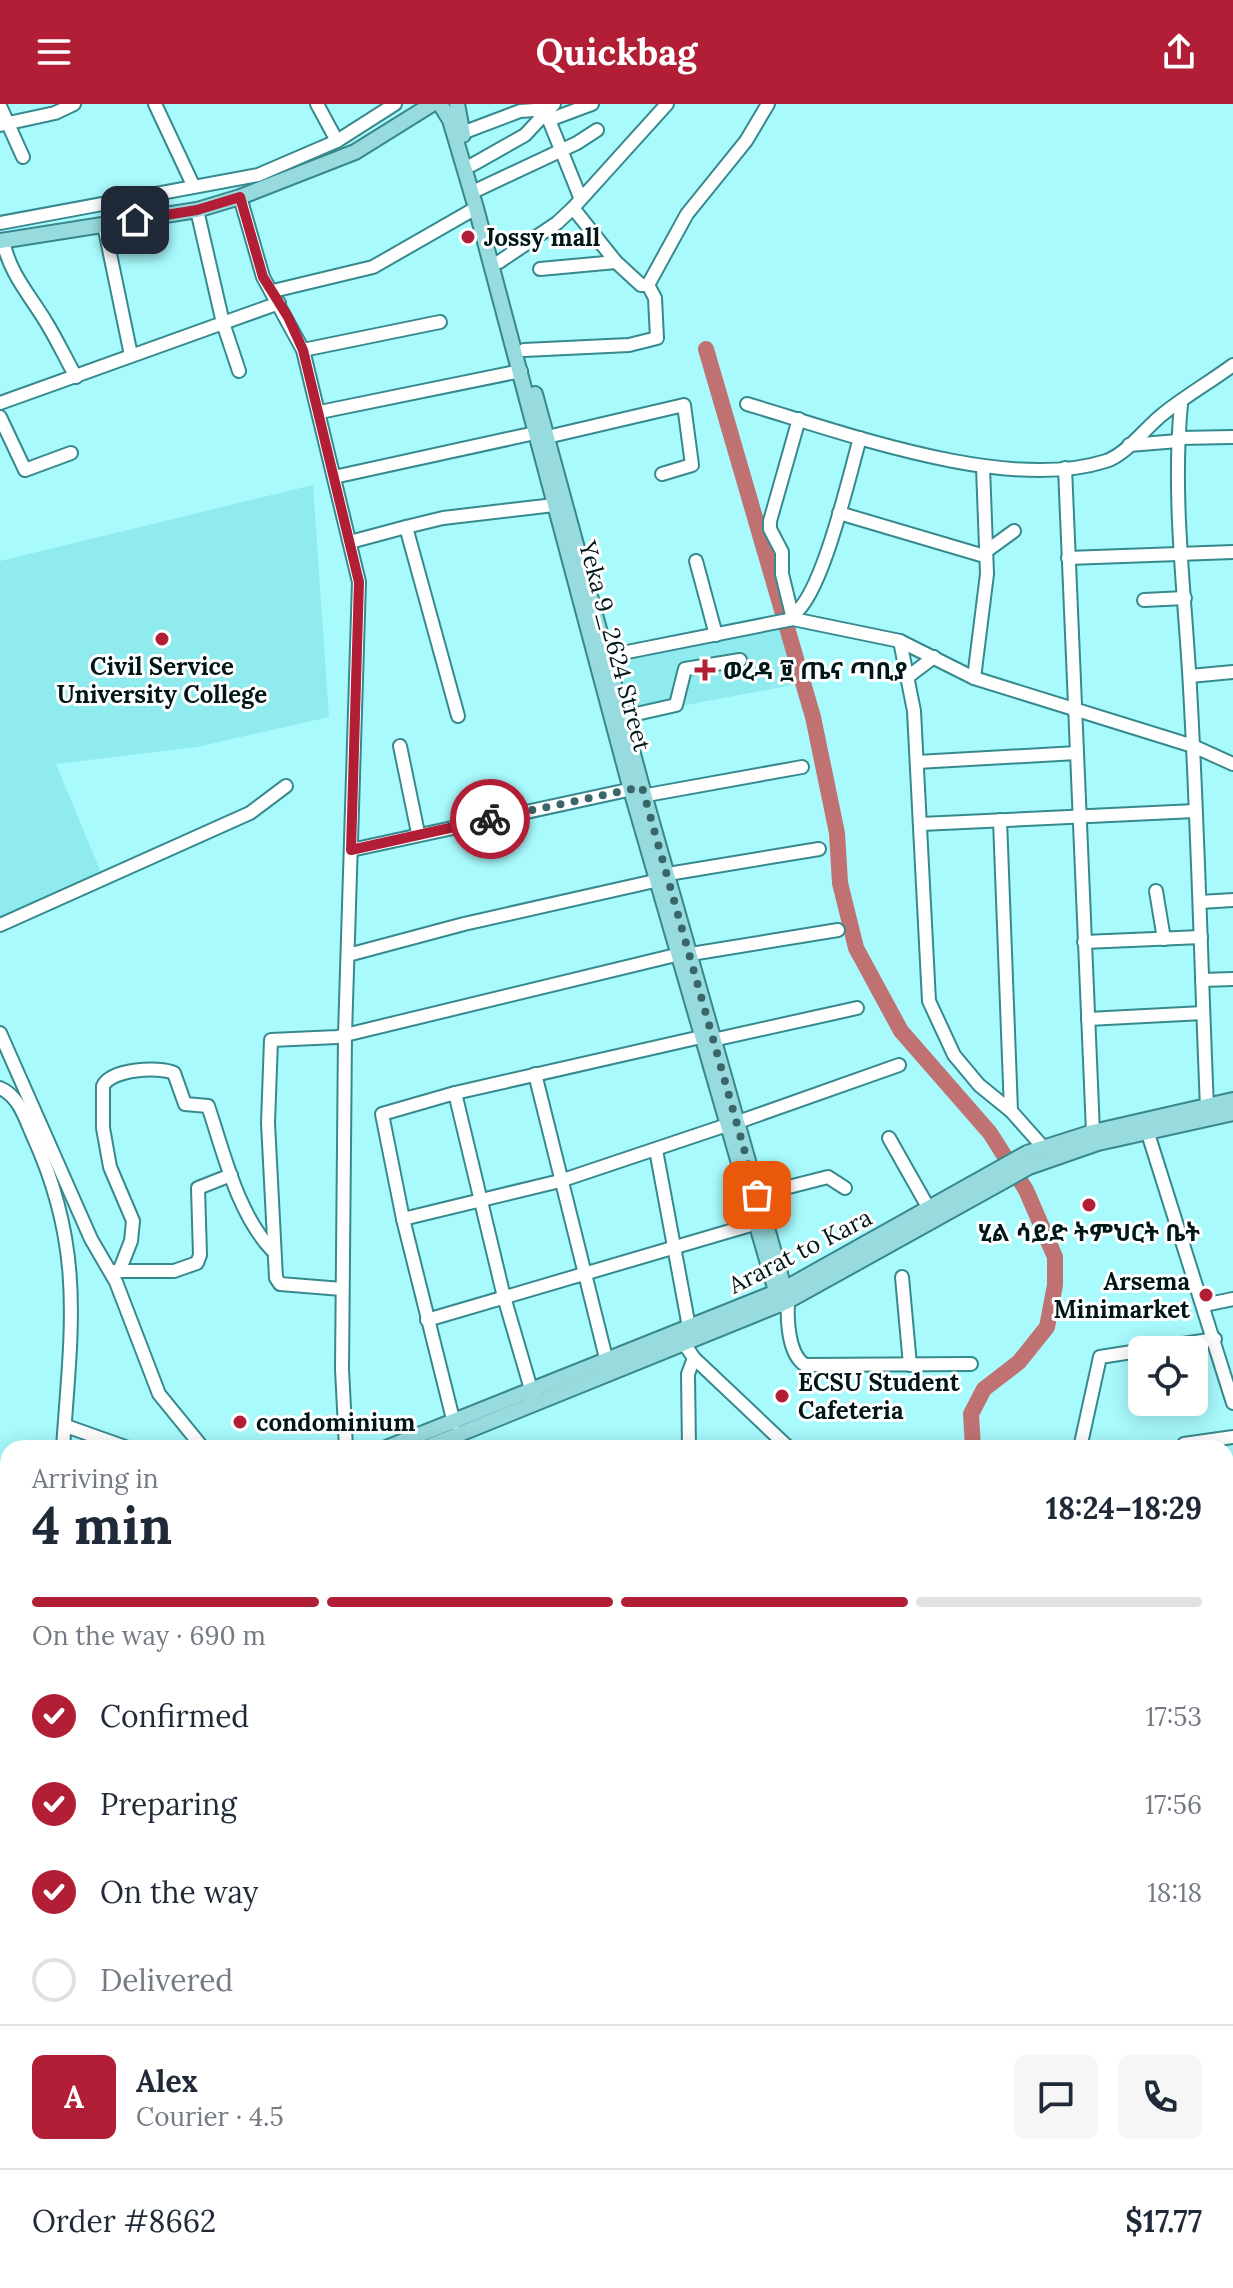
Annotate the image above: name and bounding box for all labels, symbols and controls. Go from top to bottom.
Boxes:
text: Quickbag [536,29,697,75]
icon: menu [32,30,76,74]
icon: share [1157,30,1201,74]
pin [101,186,169,254]
icon: home [113,198,157,242]
place label: Jossy mall [484,222,600,253]
marker: Jossy mall [459,228,477,246]
street label: Yeka 9_2624 Street [572,536,658,755]
marker: Civil Service University College [153,630,171,648]
place label: Civil Service University College [57,651,267,710]
place label: ወረዳ ፱ ጤና ጣቢያ [723,655,907,686]
marker: ወረዳ ፱ ጤና ጣቢያ [694,659,716,681]
courier [450,779,530,859]
icon: bike [468,797,512,841]
pin [723,1161,791,1229]
icon: bag [735,1173,779,1217]
marker: ሂል ሳይድ ትምህርት ቤት [1080,1196,1098,1214]
street label: Ararat to Kara [722,1202,877,1301]
place label: ሂል ሳይድ ትምህርት ቤት [978,1217,1200,1248]
place label: Arsema Minimarket [1053,1266,1191,1325]
marker: Arsema Minimarket [1197,1286,1215,1304]
map controls [1128,1336,1208,1416]
button: locate [1128,1336,1208,1416]
place label: ECSU Student Cafeteria [798,1367,961,1426]
marker: ECSU Student Cafeteria [773,1387,791,1405]
place label: condominium [256,1407,415,1438]
marker: condominium [231,1413,249,1431]
text: Arriving in [32,1462,159,1495]
text: 18:24–18:29 [1046,1489,1202,1527]
text: 4 min [32,1492,172,1558]
text: On the way · 690 m [32,1619,266,1652]
icon: check [32,1694,76,1738]
text: Confirmed [100,1697,249,1735]
text: 17:53 [1145,1700,1202,1733]
icon: check [32,1782,76,1826]
text: Preparing [100,1785,237,1823]
text: 17:56 [1145,1788,1202,1821]
icon: check [32,1870,76,1914]
text: On the way [100,1873,258,1911]
text: 18:18 [1147,1876,1202,1909]
text: Delivered [100,1961,233,1999]
button: chat [1014,2055,1098,2139]
button: phone [1118,2055,1202,2139]
text: Alex [136,2062,198,2100]
text: A [64,2078,84,2116]
text: Courier · 4.5 [136,2100,284,2133]
text: Order #8662 [32,2202,216,2240]
text: $17.77 [1125,2202,1202,2240]

